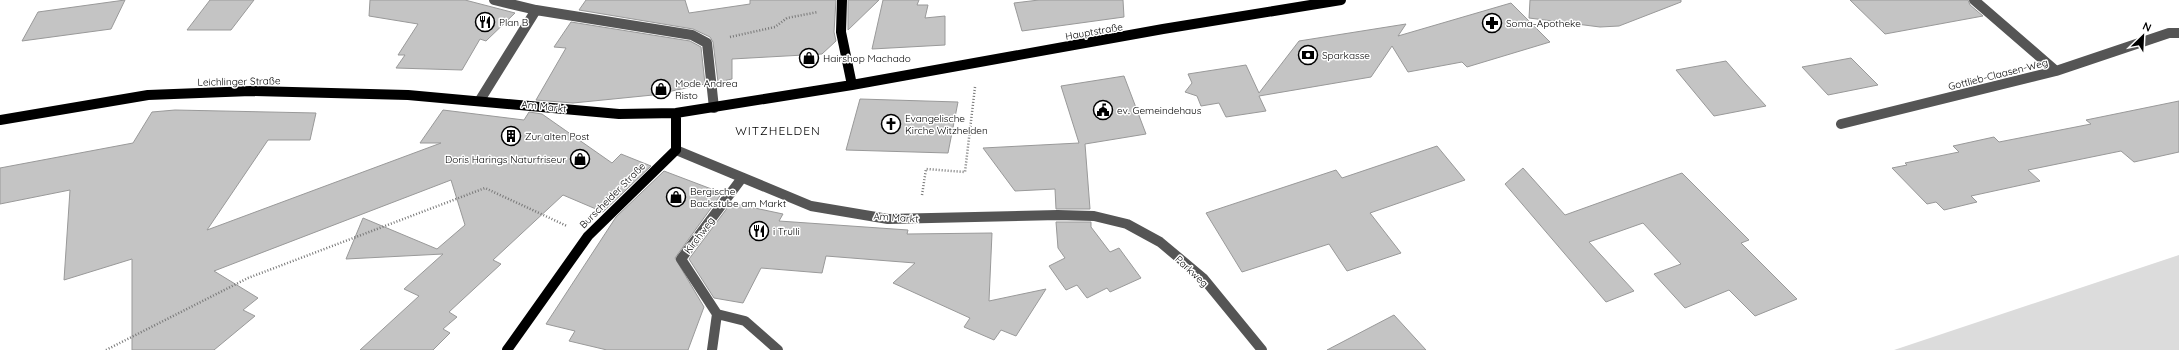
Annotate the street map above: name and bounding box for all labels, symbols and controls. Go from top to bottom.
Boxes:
restaurant icon: Plan B [474,11,496,33]
pharmacy icon: Soma-Apotheke [1481,12,1503,34]
place label: Plan B [499,16,529,29]
north arrow [2123,16,2163,56]
place label: Soma-Apotheke [1506,17,1581,30]
text: N [2141,19,2154,35]
street label: Hauptstraße [1064,20,1124,43]
bank icon: Sparkasse [1297,44,1319,66]
shop icon: Hairshop Machado [798,47,820,69]
place label: Sparkasse [1322,49,1370,62]
place label: Hairshop Machado [823,52,911,65]
street label: Gottlieb-Claasen-Weg [1947,56,2049,93]
street label: Leichlinger Straße [197,74,281,89]
place label: Mode Andrea Risto [675,77,737,102]
shop icon: Mode Andrea Risto [650,78,672,100]
street label: Am Markt [521,98,568,115]
public building icon: ev. Gemeindehaus [1092,99,1114,121]
place label: ev. Gemeindehaus [1117,104,1202,117]
place label: Evangelische Kirche Witzhelden [905,112,988,137]
church icon: Evangelische Kirche Witzhelden [880,113,902,135]
district label: WITZHELDEN [735,123,821,138]
building icon: Zur alten Post [500,125,522,147]
place label: Zur alten Post [525,130,590,143]
shop icon: Doris Harings Naturfriseur [569,148,591,170]
place label: Doris Harings Naturfriseur [445,153,566,166]
street label: Burscheider Straße [577,159,648,231]
place label: Bergische Backstube am Markt [690,185,787,210]
shop icon: Bergische Backstube am Markt [665,186,687,208]
street label: Am Markt [873,209,920,226]
street label: Kirchweg [681,214,717,256]
restaurant icon: i Trulli [748,220,770,242]
place label: i Trulli [773,225,800,238]
street label: Parkweg [1172,253,1211,290]

